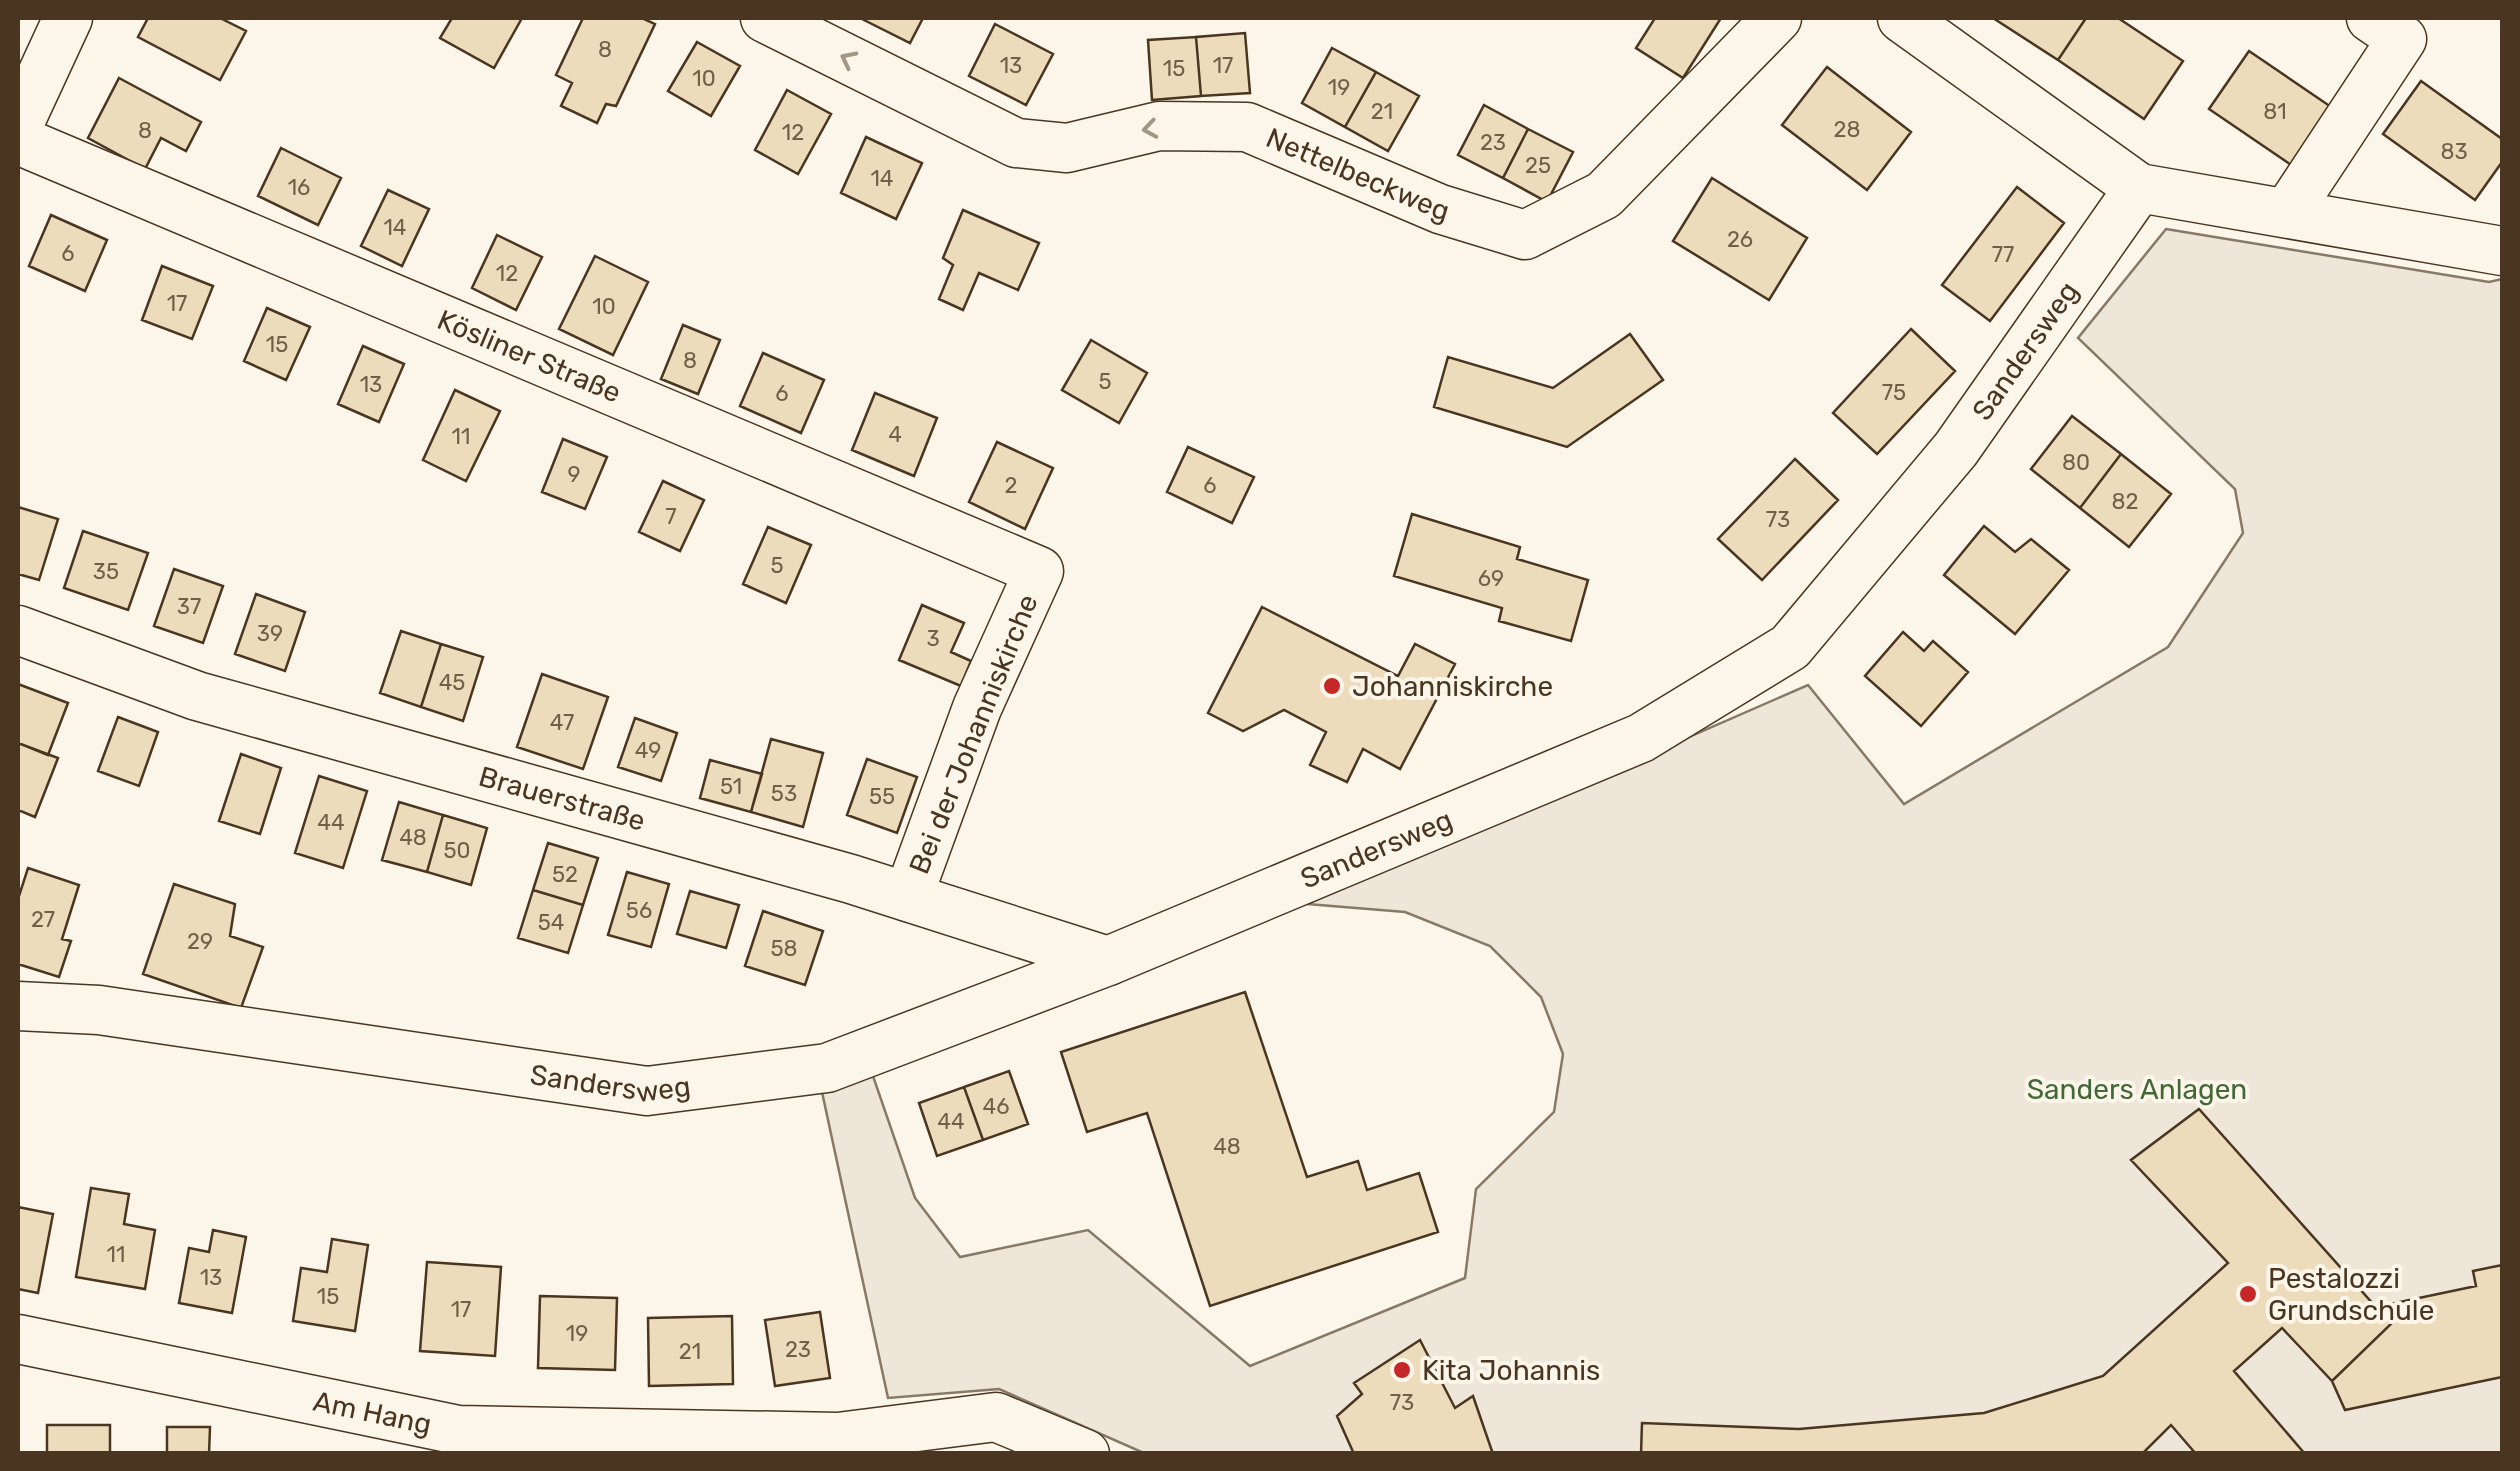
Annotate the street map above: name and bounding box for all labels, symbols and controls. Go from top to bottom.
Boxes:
house number: 8 [598,36,612,63]
one-way arrow [840,52,858,71]
house number: 13 [1000,52,1022,79]
house number: 17 [1213,52,1233,79]
house number: 15 [1163,55,1185,82]
house number: 10 [692,65,716,92]
house number: 19 [1328,74,1350,101]
house number: 21 [1371,98,1393,125]
house number: 81 [2263,98,2287,125]
house number: 28 [1834,116,1860,143]
house number: 8 [138,117,152,144]
one-way arrow [1142,117,1158,138]
house number: 12 [782,119,804,146]
street label: Nettelbeckweg [1261,121,1453,228]
house number: 23 [1480,129,1506,156]
house number: 83 [2440,138,2468,165]
house number: 25 [1525,152,1551,179]
house number: 14 [870,165,894,192]
house number: 16 [288,174,310,201]
house number: 14 [383,214,407,241]
house number: 26 [1727,226,1753,253]
house number: 6 [61,240,75,267]
house number: 77 [1992,241,2014,268]
house number: 12 [496,260,518,287]
street label: Sandersweg [1966,275,2085,426]
house number: 17 [167,290,187,317]
house number: 10 [592,293,616,320]
street label: Kösliner Straße [432,303,626,410]
house number: 15 [266,331,288,358]
house number: 8 [683,347,697,374]
house number: 5 [1098,368,1112,395]
house number: 13 [360,371,382,398]
house number: 75 [1882,379,1906,406]
house number: 6 [775,380,789,407]
house number: 4 [888,421,902,448]
house number: 11 [452,423,470,450]
house number: 80 [2062,449,2090,476]
house number: 9 [567,461,581,488]
house number: 2 [1005,472,1017,499]
house number: 6 [1203,472,1217,499]
house number: 82 [2112,488,2138,515]
house number: 7 [665,503,677,530]
house number: 73 [1766,506,1790,533]
house number: 5 [770,552,784,579]
house number: 35 [93,558,119,585]
house number: 69 [1478,565,1504,592]
street label: Bei der Johanniskirche [902,590,1045,879]
house number: 37 [177,593,201,620]
house number: 39 [257,620,283,647]
house number: 3 [926,625,940,652]
house number: 45 [439,669,465,696]
place label: Johanniskirche [1352,670,1553,703]
marker: Johanniskirche [1321,675,1343,697]
house number: 47 [550,709,574,736]
house number: 49 [635,737,661,764]
street label: Brauerstraße [475,760,649,838]
house number: 51 [720,773,742,800]
house number: 53 [771,780,797,807]
house number: 55 [869,783,895,810]
street label: Sandersweg [1296,803,1457,896]
house number: 44 [317,809,345,836]
house number: 48 [399,824,427,851]
house number: 50 [443,837,471,864]
house number: 52 [552,861,578,888]
house number: 56 [626,897,652,924]
house number: 27 [31,906,55,933]
house number: 54 [538,909,564,936]
house number: 29 [187,928,213,955]
house number: 58 [770,935,798,962]
street label: Sandersweg [528,1058,692,1109]
park label: Sanders Anlagen [2027,1073,2247,1106]
house number: 46 [983,1093,1009,1120]
house number: 44 [937,1108,965,1135]
house number: 48 [1213,1133,1241,1160]
house number: 11 [107,1241,125,1268]
place label: Pestalozzi Grundschule [2268,1262,2434,1327]
house number: 13 [200,1264,222,1291]
house number: 15 [317,1283,339,1310]
marker: Pestalozzi Grundschule [2237,1283,2259,1305]
house number: 17 [451,1296,471,1323]
house number: 19 [566,1320,588,1347]
house number: 23 [785,1336,811,1363]
house number: 21 [679,1338,701,1365]
place label: Kita Johannis [1422,1354,1600,1387]
marker: Kita Johannis [1391,1359,1413,1381]
street label: Am Hang [310,1385,434,1441]
house number: 73 [1390,1389,1414,1416]

